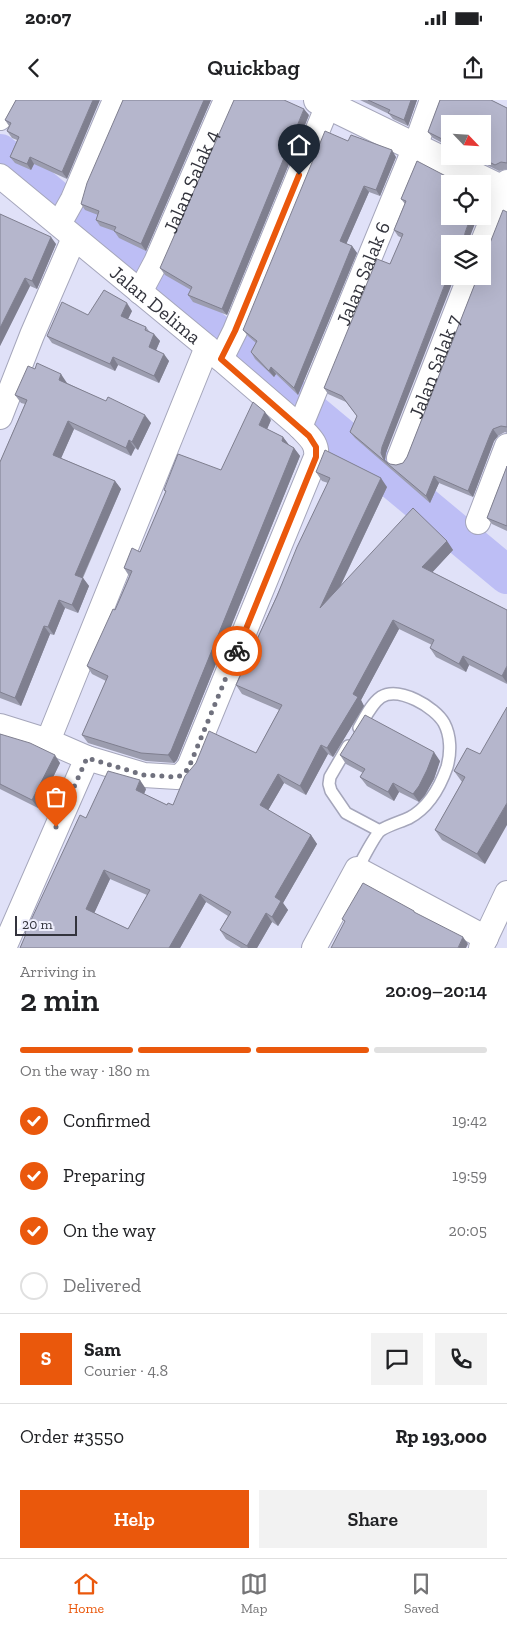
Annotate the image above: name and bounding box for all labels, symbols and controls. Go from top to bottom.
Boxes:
text: 20:07 [25,6,71,29]
icon: back [20,54,48,82]
text: Quickbag [207,54,300,81]
icon: share [459,54,487,82]
north arrow [441,115,491,165]
map controls [441,115,491,285]
pin [278,124,320,175]
street label: Jalan Salak 4 [158,126,224,237]
icon: home [285,131,313,159]
button: locate [441,175,491,225]
street label: Jalan Salak 6 [331,218,395,329]
button: layers [441,235,491,285]
street label: Jalan Delima [105,260,206,349]
street label: Jalan Salak 7 [404,311,466,422]
courier [212,626,262,676]
icon: bike [223,637,251,665]
pin [35,776,77,827]
icon: bag [42,783,70,811]
scale bar [15,913,78,936]
text: 20 m [22,916,53,933]
text: Arriving in [20,962,96,981]
text: 20:09–20:14 [385,979,487,1002]
text: 2 min [20,981,99,1019]
text: On the way · 180 m [20,1061,150,1080]
icon: check [20,1107,48,1135]
text: Confirmed [63,1109,150,1132]
text: 19:42 [452,1111,487,1130]
icon: check [20,1162,48,1190]
text: Preparing [63,1164,145,1187]
text: 19:59 [452,1166,487,1185]
icon: check [20,1217,48,1245]
text: On the way [63,1219,156,1242]
text: 20:05 [449,1221,487,1240]
text: Delivered [63,1274,141,1297]
button: chat [371,1333,423,1385]
button: phone [435,1333,487,1385]
text: Sam [84,1338,121,1361]
text: S [41,1347,51,1370]
text: Courier · 4.8 [84,1361,168,1380]
text: Order #3550 [20,1425,124,1448]
text: Rp 193,000 [395,1425,487,1448]
button: Help [20,1490,249,1548]
button: Share [259,1490,487,1548]
tab: Home [68,1570,104,1617]
tab: Map [240,1570,268,1617]
tab: Saved [404,1570,439,1617]

